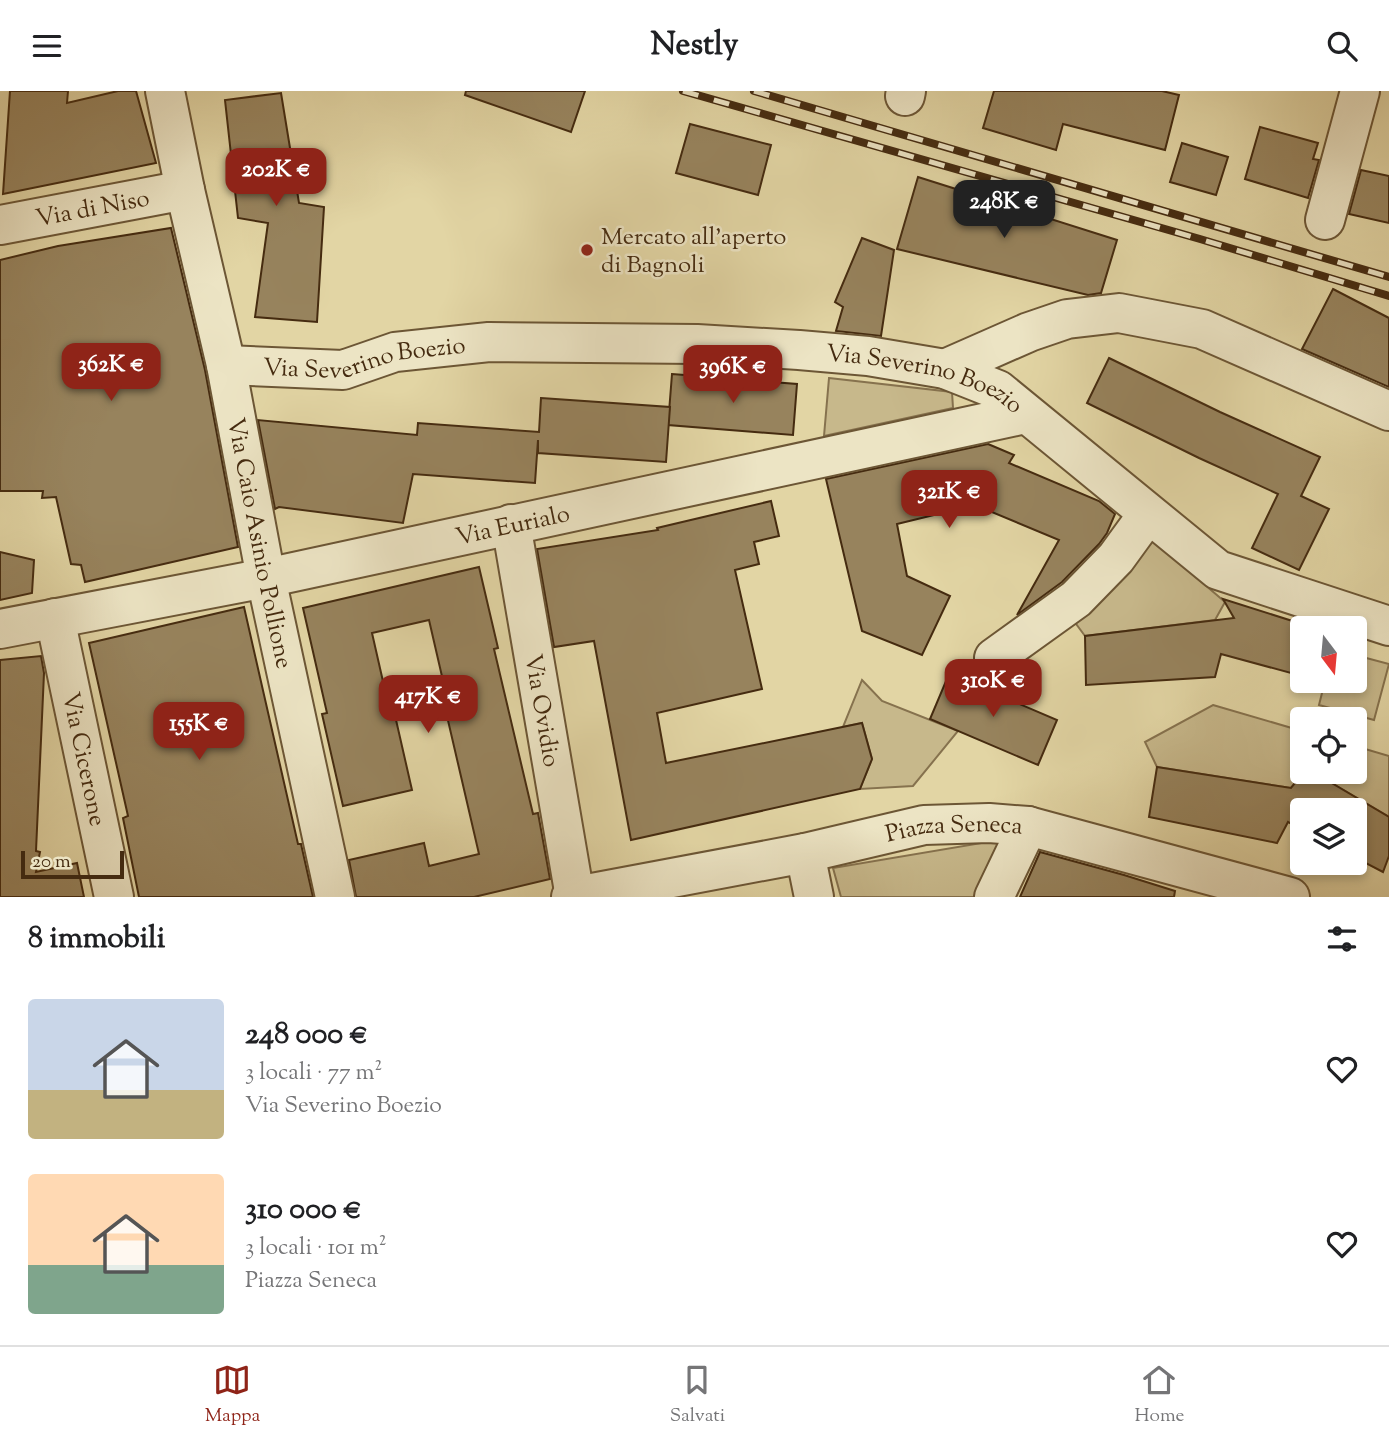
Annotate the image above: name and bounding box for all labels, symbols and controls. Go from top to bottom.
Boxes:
text: Nestly [650,23,739,69]
icon: menu [28,27,66,65]
icon: search [1323,27,1361,65]
pin: 202K € [219,149,333,208]
text: 202K € [241,154,311,187]
pin: 248K € [947,181,1061,240]
street label: Via di Niso [33,182,152,237]
text: 248K € [969,186,1039,219]
place label: Mercato all'aperto di Bagnoli [601,221,787,283]
marker: Mercato all'aperto di Bagnoli [579,242,595,258]
street label: Via Severino Boezio [262,330,467,389]
street label: Via Severino Boezio [825,337,1030,423]
pin: 362K € [54,343,168,403]
pin: 396K € [676,345,790,405]
text: 362K € [78,349,144,382]
text: 396K € [699,351,767,384]
street label: Via Caio Asinio Pollione [217,415,300,672]
pin: 321K € [892,471,1006,530]
text: 321K € [917,476,981,509]
street label: Via Eurialo [453,498,573,556]
north arrow [1290,616,1367,693]
map controls [1290,616,1367,875]
street label: Via Ovidio [515,651,567,770]
pin: 310K € [936,659,1050,719]
text: 310K € [961,665,1025,698]
pin: 417K € [371,675,485,735]
text: 417K € [395,681,461,714]
street label: Via Cicerone [52,689,114,829]
pin: 155K € [142,703,256,762]
button: locate [1290,707,1367,784]
text: 155K € [169,708,229,741]
button: layers [1290,798,1367,875]
street label: Piazza Seneca [882,808,1024,853]
scale bar [21,848,124,880]
text: 20 m [32,849,71,876]
text: 8 immobili [28,918,165,961]
icon: filters [1323,920,1361,958]
text: 248 000 € [245,1014,368,1057]
icon: home [84,1027,168,1111]
icon: heart [1323,1050,1361,1088]
text: 3 locali · 77 m² [245,1057,382,1090]
text: Via Severino Boezio [245,1090,442,1123]
text: 310 000 € [245,1189,362,1232]
icon: home [84,1202,168,1286]
icon: heart [1323,1225,1361,1263]
text: 3 locali · 101 m² [245,1232,387,1265]
text: Piazza Seneca [245,1265,377,1298]
tab: Mappa [205,1361,260,1430]
tab: Salvati [670,1361,725,1430]
tab: Home [1135,1361,1184,1430]

